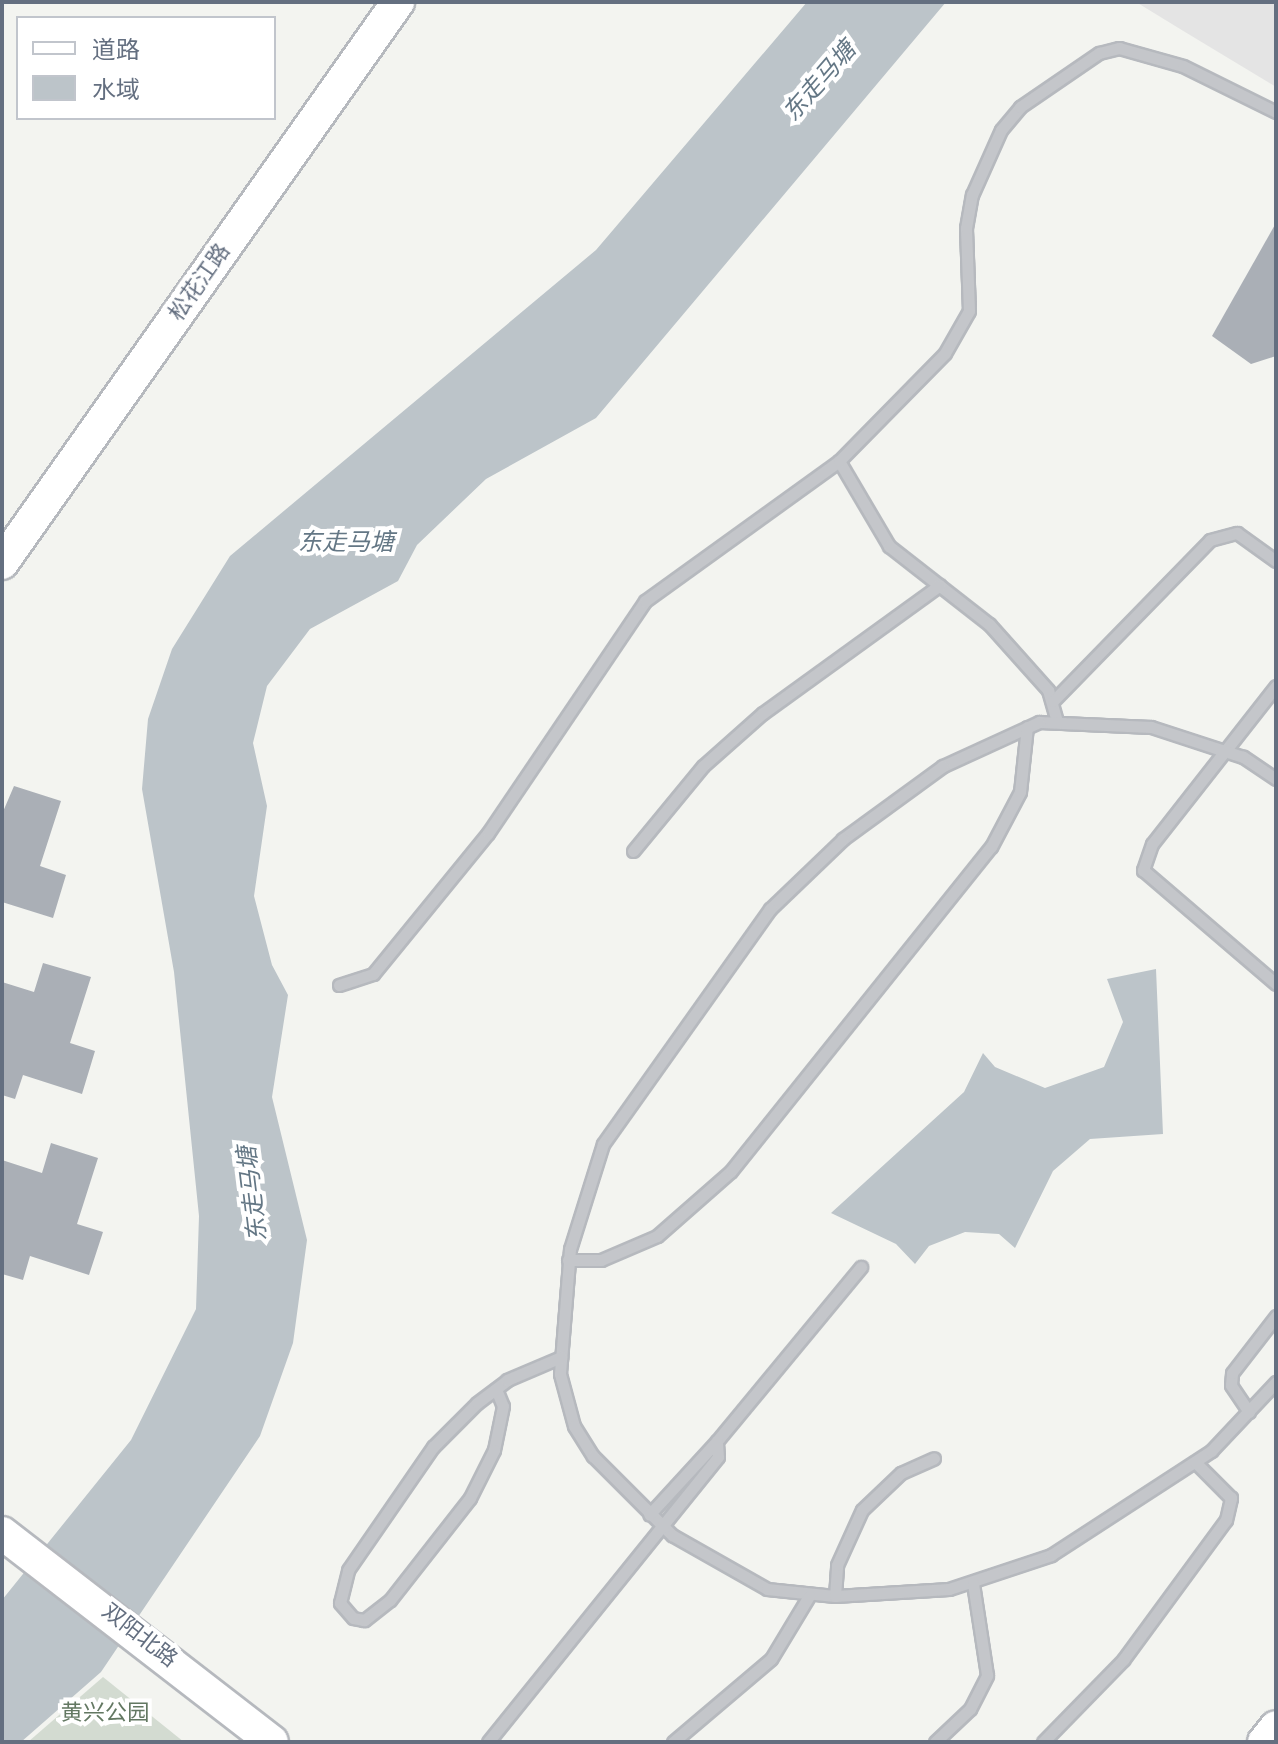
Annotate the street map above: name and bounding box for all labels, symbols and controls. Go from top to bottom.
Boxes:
legend [16,16,276,120]
text: 道路 [92,33,140,66]
water label: 东走马塘 [777,35,861,127]
text: 水域 [92,73,140,106]
street label: 松花江路 [163,238,235,326]
water label: 东走马塘 [298,528,394,556]
water label: 东走马塘 [232,1145,272,1243]
street label: 双阳北路 [97,1598,183,1672]
park label: 黄兴公园 [61,1700,149,1726]

